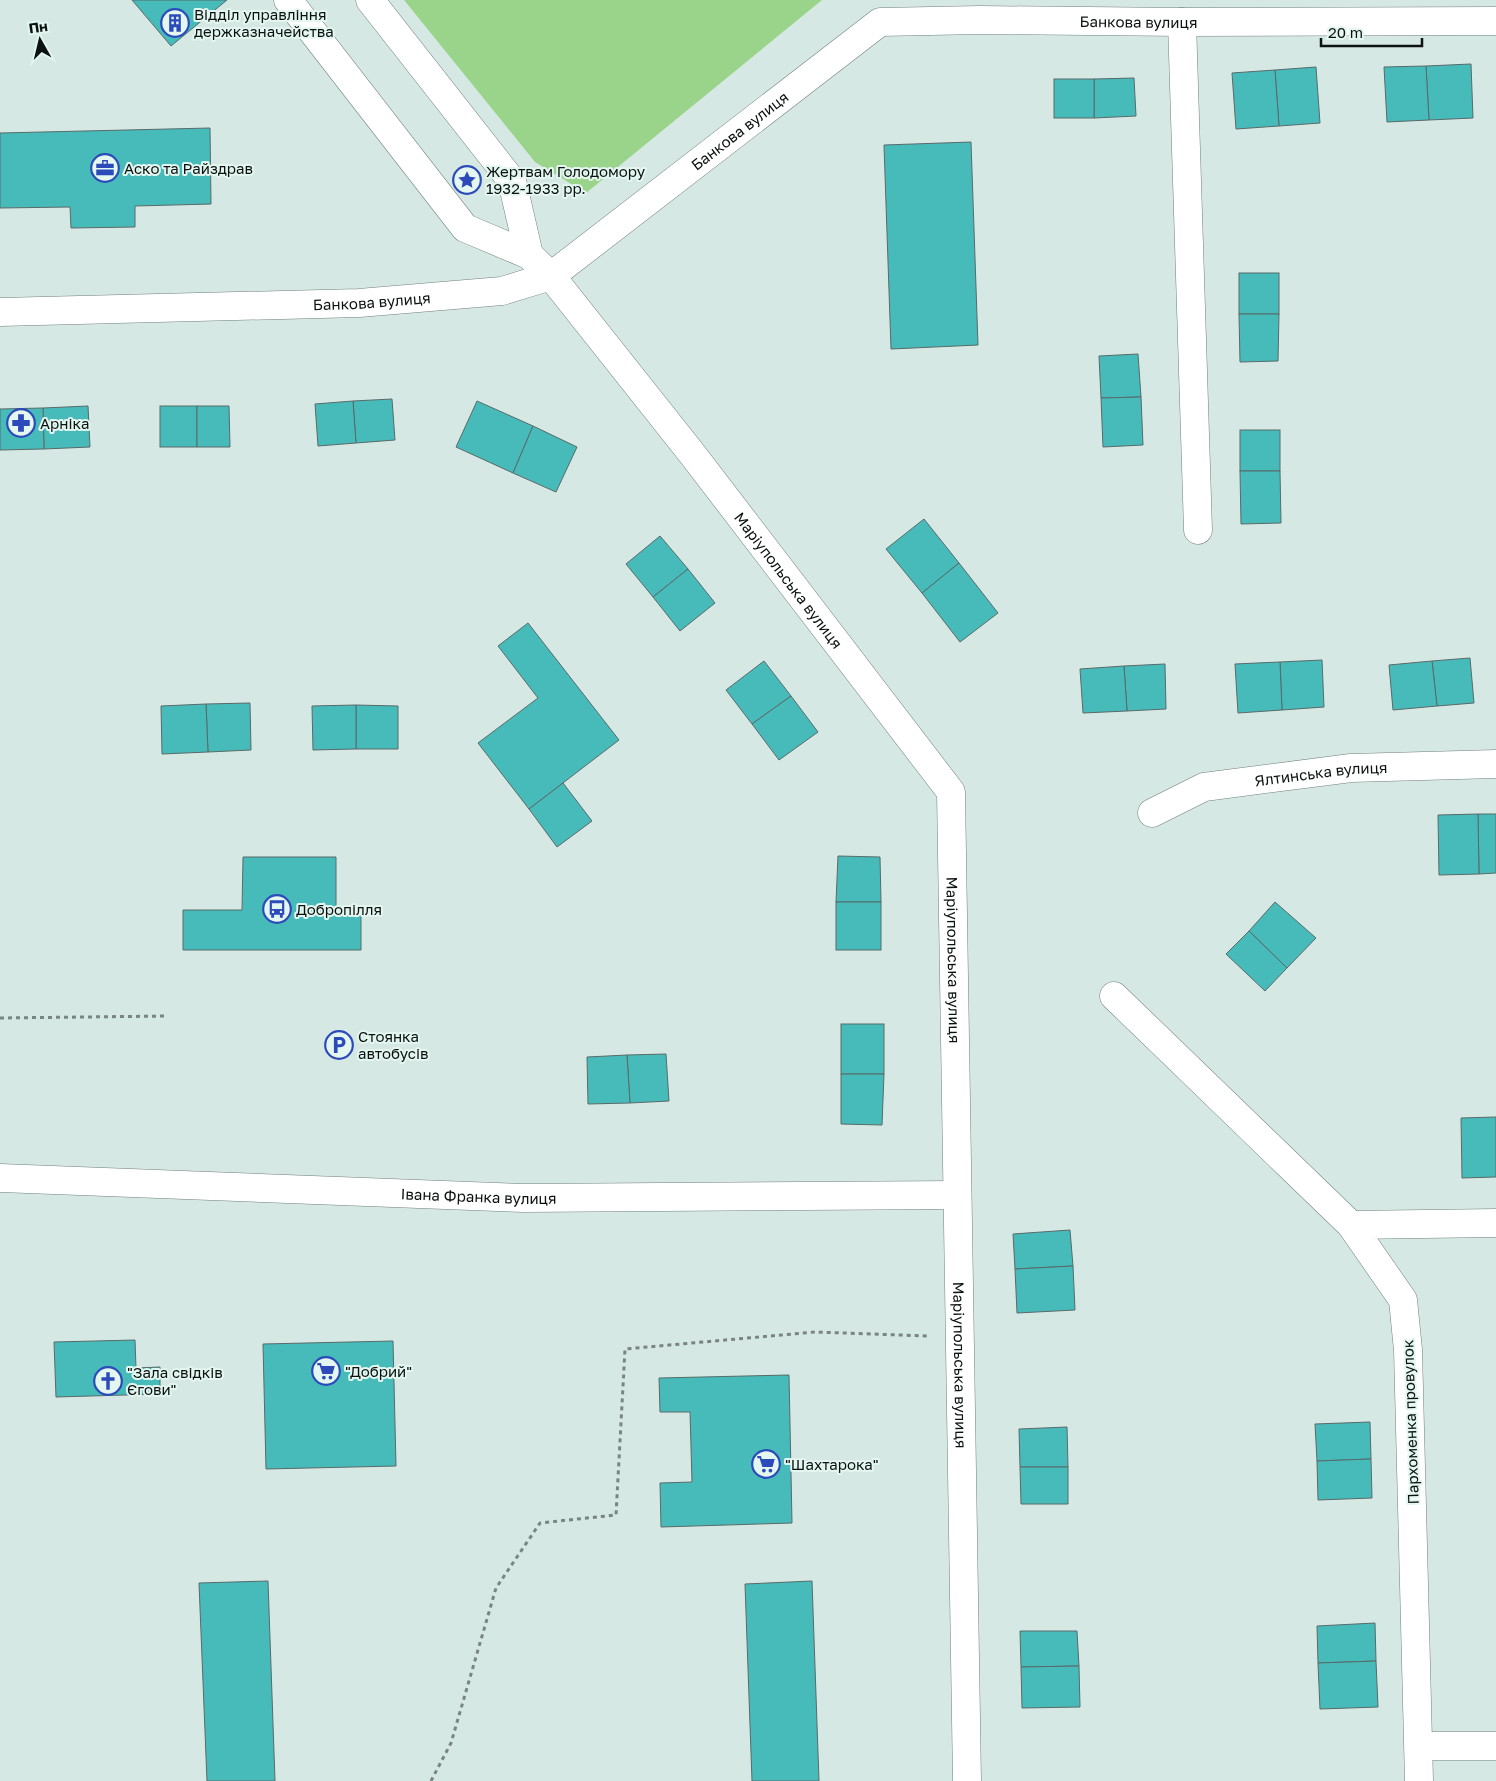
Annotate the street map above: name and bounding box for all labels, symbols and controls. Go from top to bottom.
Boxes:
place label: Відділ управління держказначейства [194,5,334,40]
building icon: Відділ управління держказначейства [160,8,190,38]
street label: Банкова вулиця [1079,12,1197,31]
north arrow [15,15,65,65]
scale bar [1321,15,1422,47]
text: Пн [28,17,49,36]
text: 20 m [1328,23,1363,41]
street label: Банкова вулиця [687,87,792,174]
office icon: Аско та Райздрав [90,153,120,183]
place label: Аско та Райздрав [124,159,253,177]
place label: Жертвам Голодомору 1932-1933 рр. [486,162,646,197]
place icon: Жертвам Голодомору 1932-1933 рр. [452,165,482,195]
street label: Банкова вулиця [313,288,431,313]
pharmacy icon: Арніка [6,408,36,438]
place label: Арніка [40,414,89,432]
street label: Маріупольська вулиця [731,508,847,652]
street label: Ялтинська вулиця [1253,758,1388,789]
street label: Маріупольська вулиця [943,877,964,1044]
bus stop icon: Добропілля [262,894,292,924]
place label: Добропілля [296,900,382,918]
place label: Стоянка автобусів [358,1027,428,1062]
parking icon: Стоянка автобусів [324,1030,354,1060]
street label: Івана Франка вулиця [400,1184,557,1207]
street label: Маріупольська вулиця [950,1281,971,1449]
street label: Пархоменка провулок [1398,1339,1422,1505]
supermarket icon: "Добрий" [311,1356,341,1386]
place label: "Добрий" [345,1362,412,1380]
place label: "Зала свідків Єгови" [127,1363,223,1398]
church icon: "Зала свідків Єгови" [93,1366,123,1396]
supermarket icon: "Шахтарока" [751,1449,781,1479]
place label: "Шахтарока" [785,1455,879,1473]

